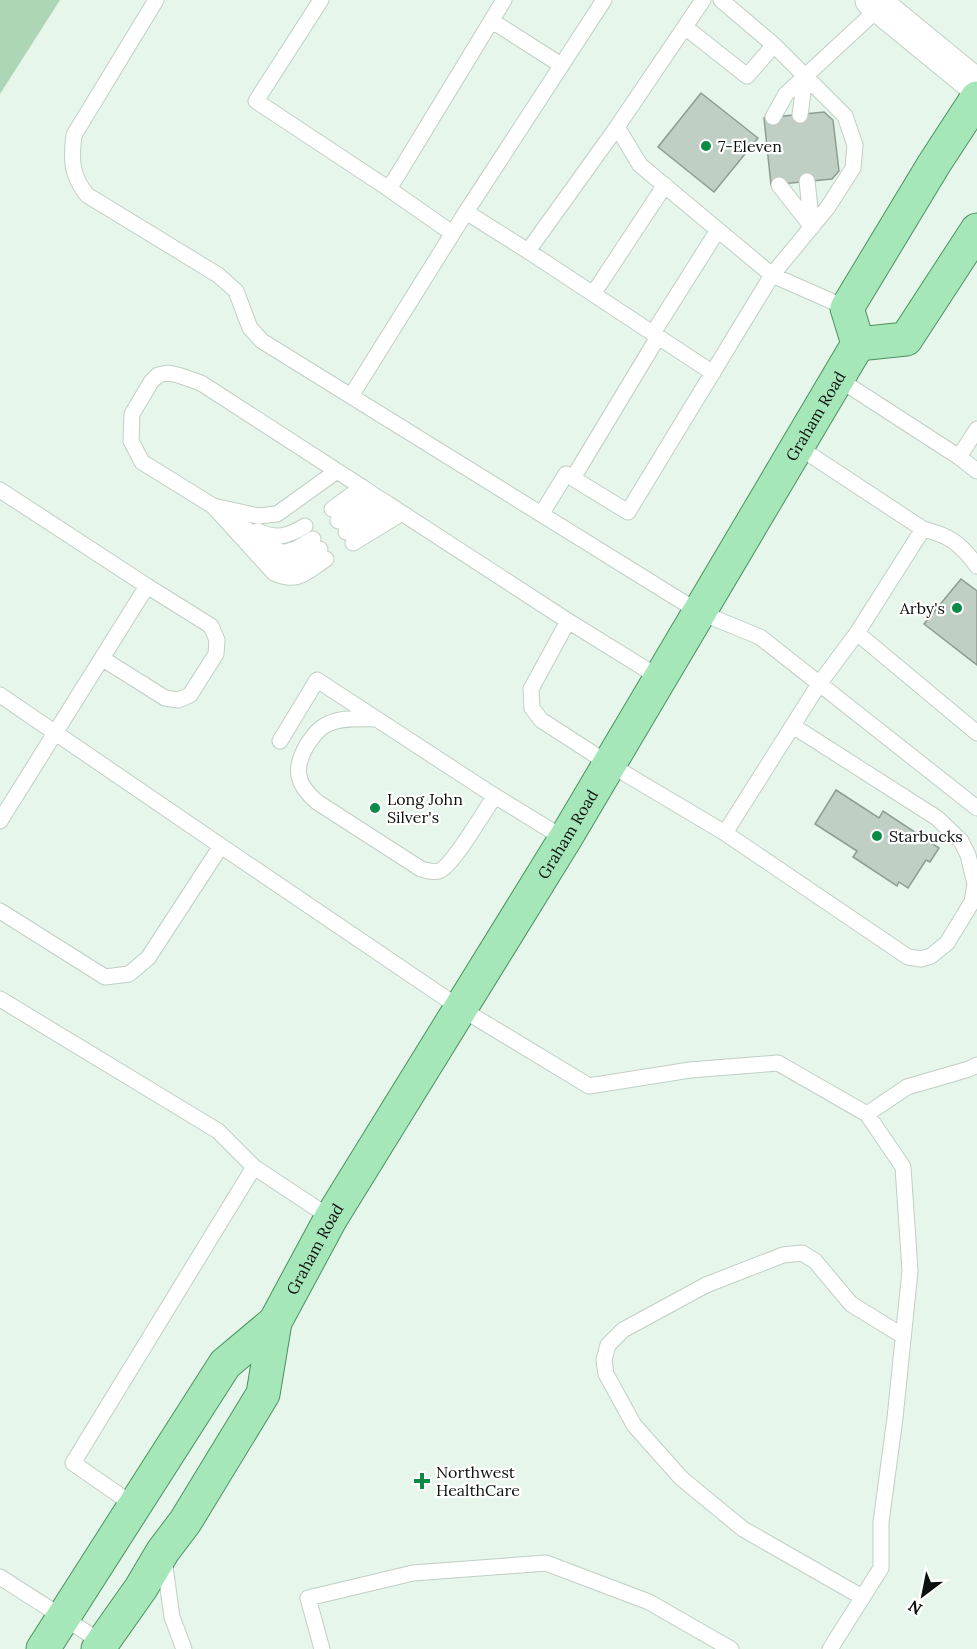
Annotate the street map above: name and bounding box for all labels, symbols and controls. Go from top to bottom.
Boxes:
place label: 7-Eleven [718,136,782,156]
marker: 7-Eleven [699,139,713,153]
street label: Graham Road [781,367,850,465]
place label: Arby's [899,598,945,618]
marker: Arby's [950,601,964,615]
street label: Graham Road [533,785,602,882]
place label: Long John Silver's [387,789,463,827]
marker: Long John Silver's [368,801,382,815]
place label: Starbucks [889,826,963,846]
marker: Starbucks [870,829,884,843]
street label: Graham Road [282,1199,348,1298]
place label: Northwest HealthCare [436,1462,520,1500]
marker: Northwest HealthCare [413,1472,431,1490]
north arrow [893,1565,953,1625]
text: N [905,1596,926,1619]

